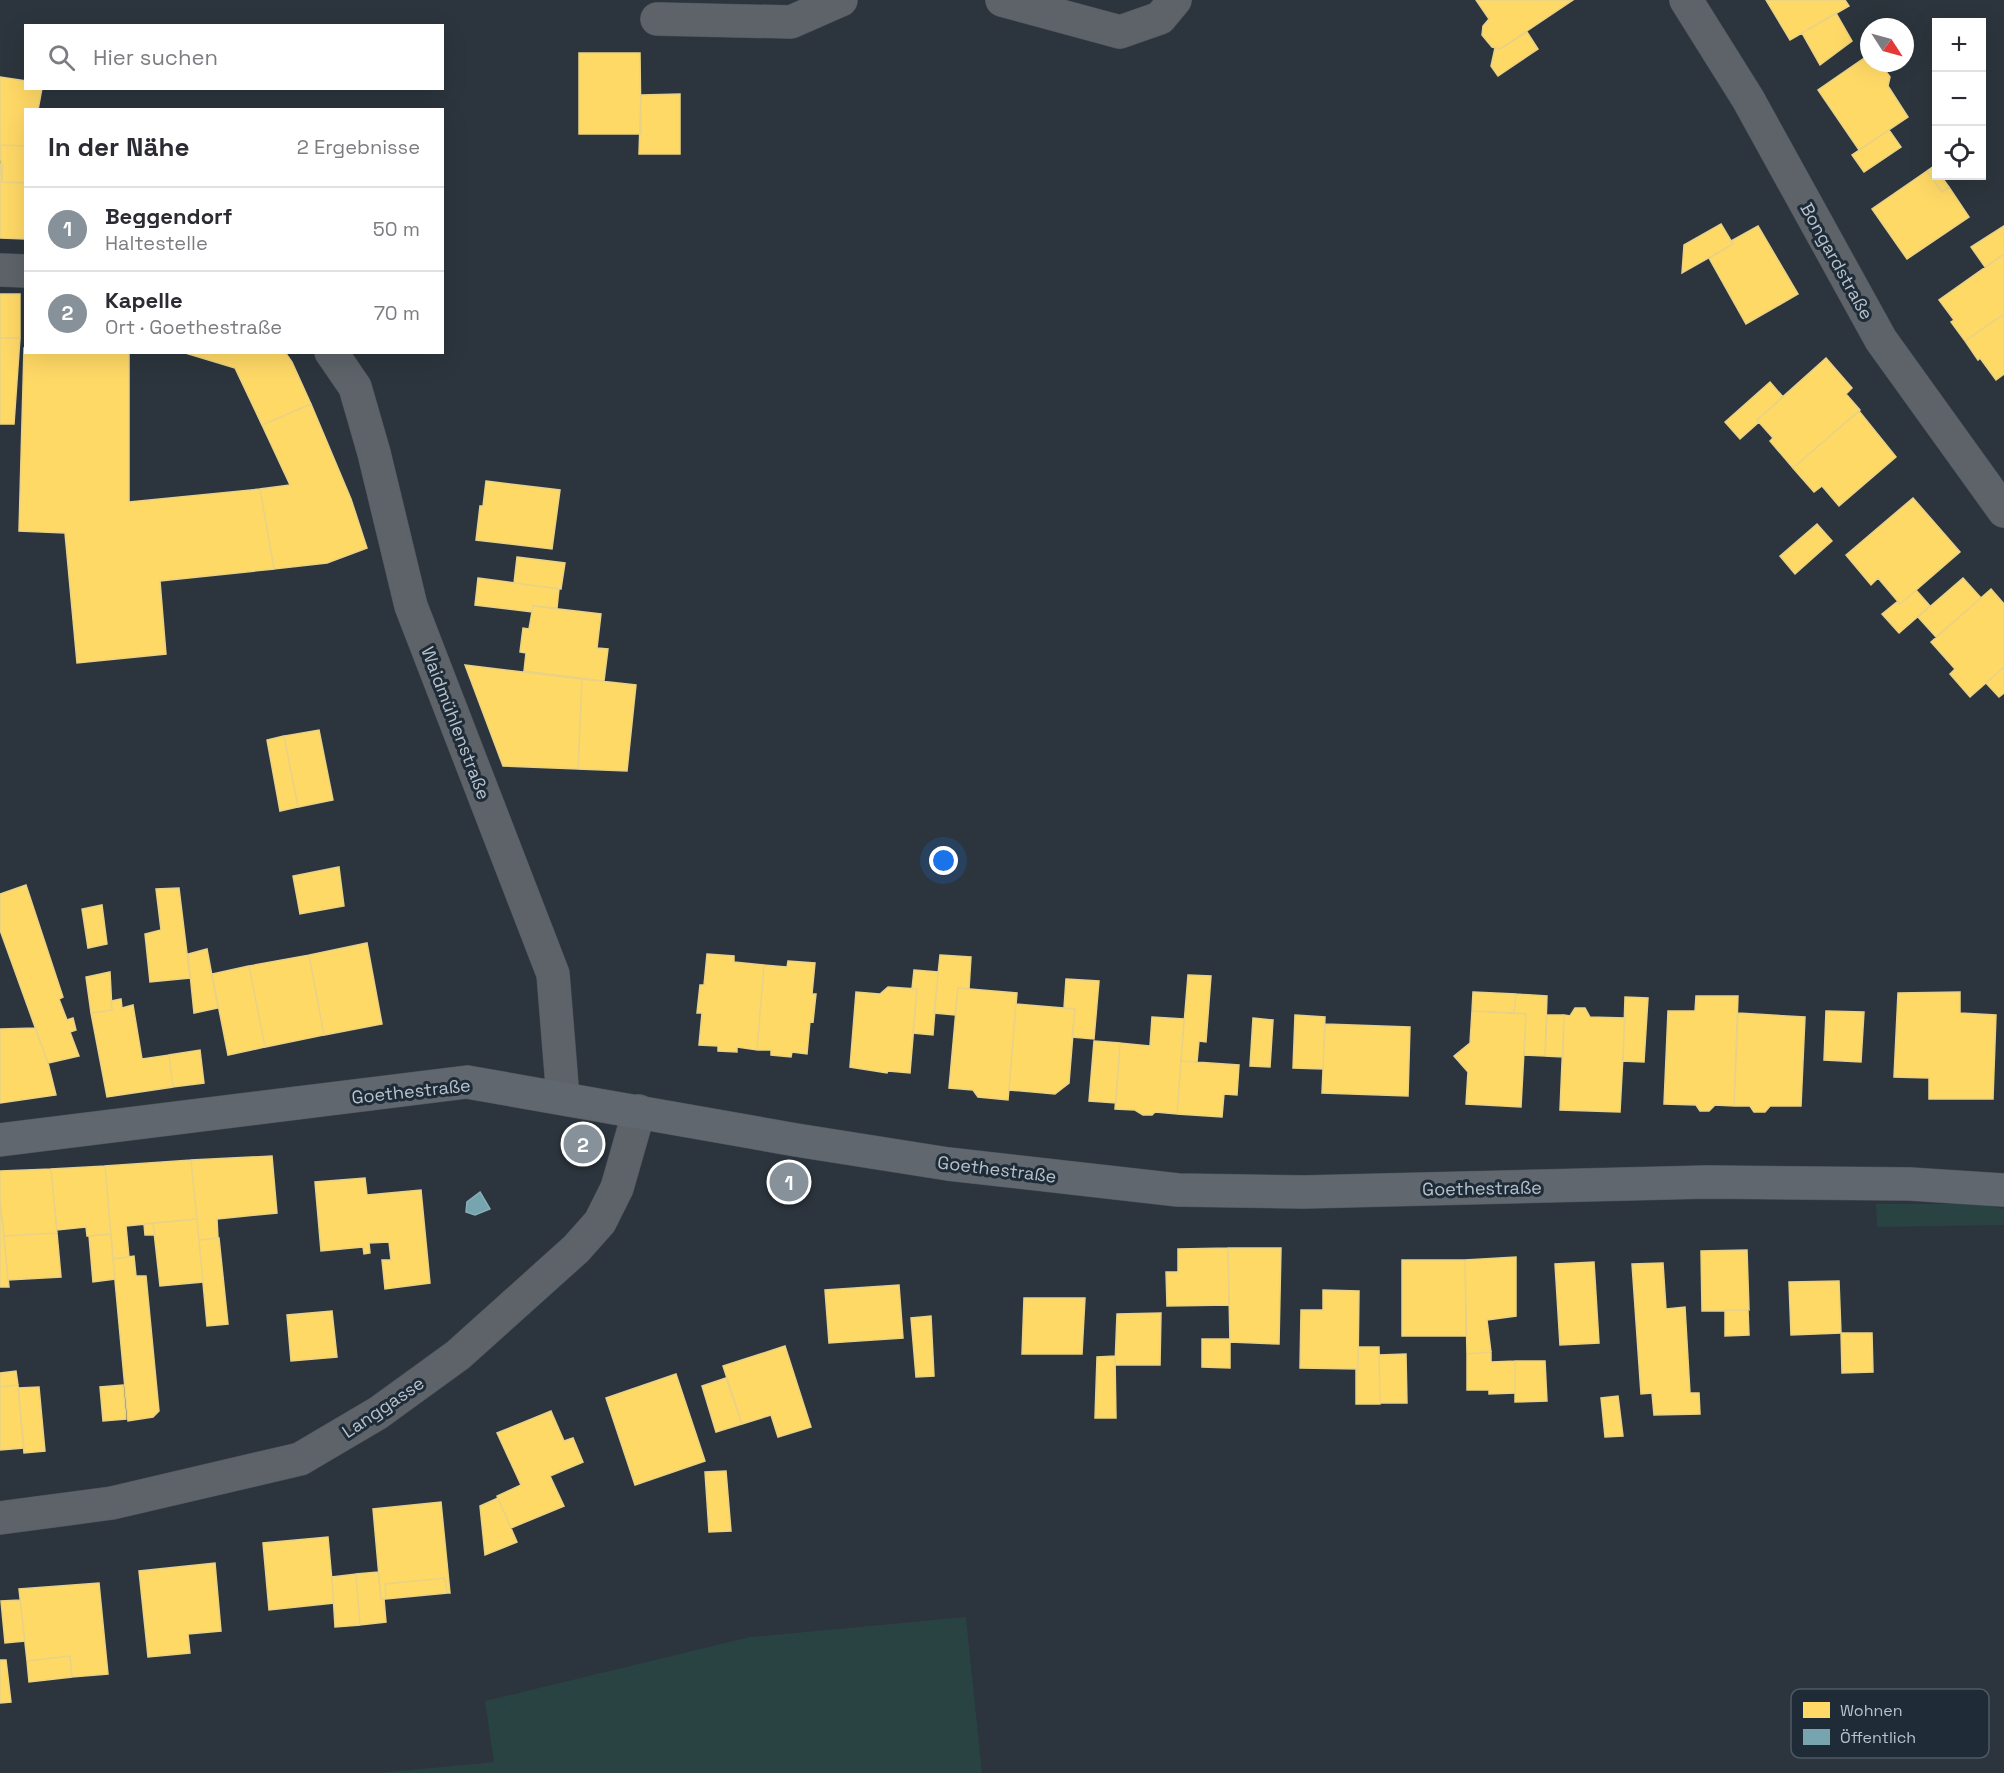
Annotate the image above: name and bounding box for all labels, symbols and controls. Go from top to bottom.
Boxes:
north arrow [1860,18,1914,72]
map controls [1932,18,1986,180]
button: + [1932,18,1986,72]
search box [24,24,444,90]
icon: search [45,41,78,74]
text: Hier suchen [93,43,218,71]
button: − [1932,72,1986,126]
button: locate [1932,126,1986,180]
text: In der Nähe [48,130,189,164]
text: 2 Ergebnisse [297,134,420,160]
street label: Bongardstraße [1795,198,1879,324]
text: Beggendorf [105,202,232,230]
text: 1 [63,216,72,242]
text: 50 m [373,216,420,242]
text: Haltestelle [105,230,208,256]
text: Kapelle [105,286,183,314]
text: 2 [62,300,73,326]
text: 70 m [374,300,420,326]
text: Ort · Goethestraße [105,314,282,340]
street label: Waidmühlenstraße [416,643,496,803]
your location [929,846,958,875]
street label: Goethestraße [350,1073,472,1109]
pin: 2 [564,1122,602,1166]
street label: Goethestraße [936,1150,1058,1188]
pin: 1 [770,1160,808,1204]
street label: Goethestraße [1422,1175,1542,1201]
street label: Langgasse [338,1371,428,1443]
legend [1791,1689,1989,1758]
text: Wohnen [1840,1700,1903,1721]
text: Öffentlich [1840,1727,1916,1748]

